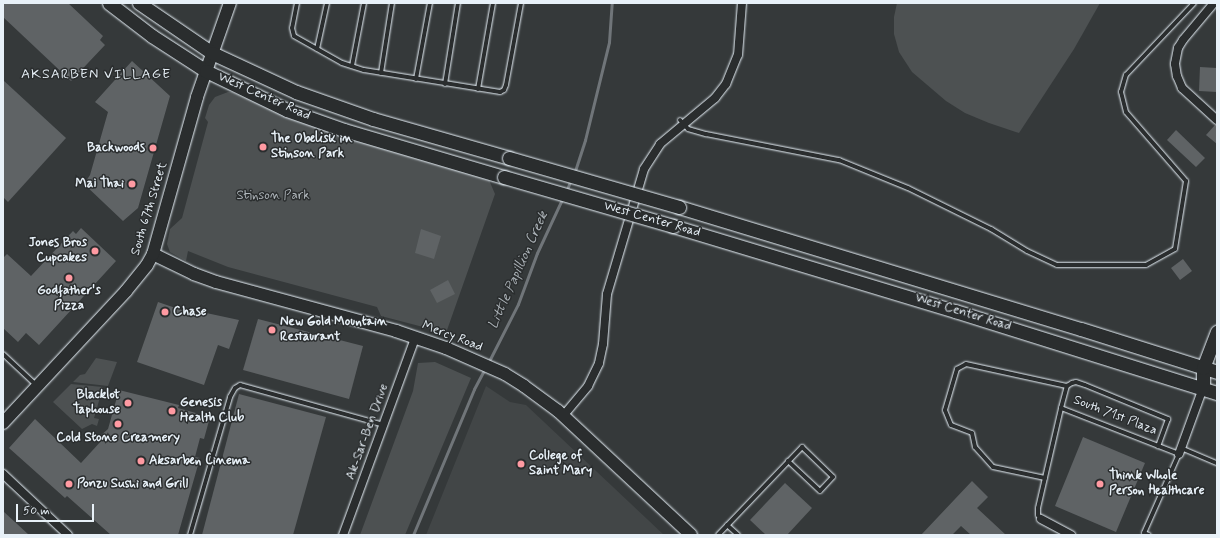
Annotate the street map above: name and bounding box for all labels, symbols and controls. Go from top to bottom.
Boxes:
district label: AKSARBEN VILLAGE [22,66,170,82]
street label: West Center Road [215,70,313,124]
place label: The Obelisk in Stinson Park [271,132,349,163]
place label: Backwoods [87,140,145,156]
marker: The Obelisk in Stinson Park [258,142,268,152]
marker: Backwoods [148,143,158,153]
street label: South 67th Street [128,161,172,257]
place label: Mai Thai [76,176,124,192]
marker: Mai Thai [127,179,137,189]
park label: Stinson Park [236,188,310,204]
street label: West Center Road [602,199,702,241]
water label: Little Papillion Creek [484,208,552,332]
place label: Jones Bros Cupcakes [28,236,87,267]
marker: Jones Bros Cupcakes [90,246,100,256]
marker: Godfather's Pizza [64,273,74,283]
place label: Godfather's Pizza [37,284,101,315]
street label: West Center Road [913,291,1013,335]
place label: Chase [173,304,207,320]
marker: Chase [160,307,170,317]
place label: New Gold Mountain Restaurant [280,315,386,346]
street label: Mercy Road [419,318,485,356]
marker: New Gold Mountain Restaurant [267,325,277,335]
street label: Ak-Sar-Ben Drive [344,382,392,482]
place label: Blacklot Taphouse [73,388,120,419]
street label: South 71st Plaza [1071,393,1159,439]
place label: Genesis Health Club [180,396,244,427]
marker: Blacklot Taphouse [123,398,133,408]
marker: Genesis Health Club [167,406,177,416]
marker: Cold Stone Creamery [113,419,123,429]
place label: Cold Stone Creamery [56,430,180,446]
place label: College of Saint Mary [529,449,592,480]
place label: Aksarben Cinema [149,453,252,469]
marker: Aksarben Cinema [136,456,146,466]
marker: College of Saint Mary [516,459,526,469]
place label: Think Whole Person Healthcare [1109,469,1206,500]
place label: Ponzu Sushi and Grill [77,476,187,492]
marker: Think Whole Person Healthcare [1094,478,1106,490]
marker: Ponzu Sushi and Grill [64,479,74,489]
scale bar [18,496,96,522]
text: 50 m [23,503,50,519]

